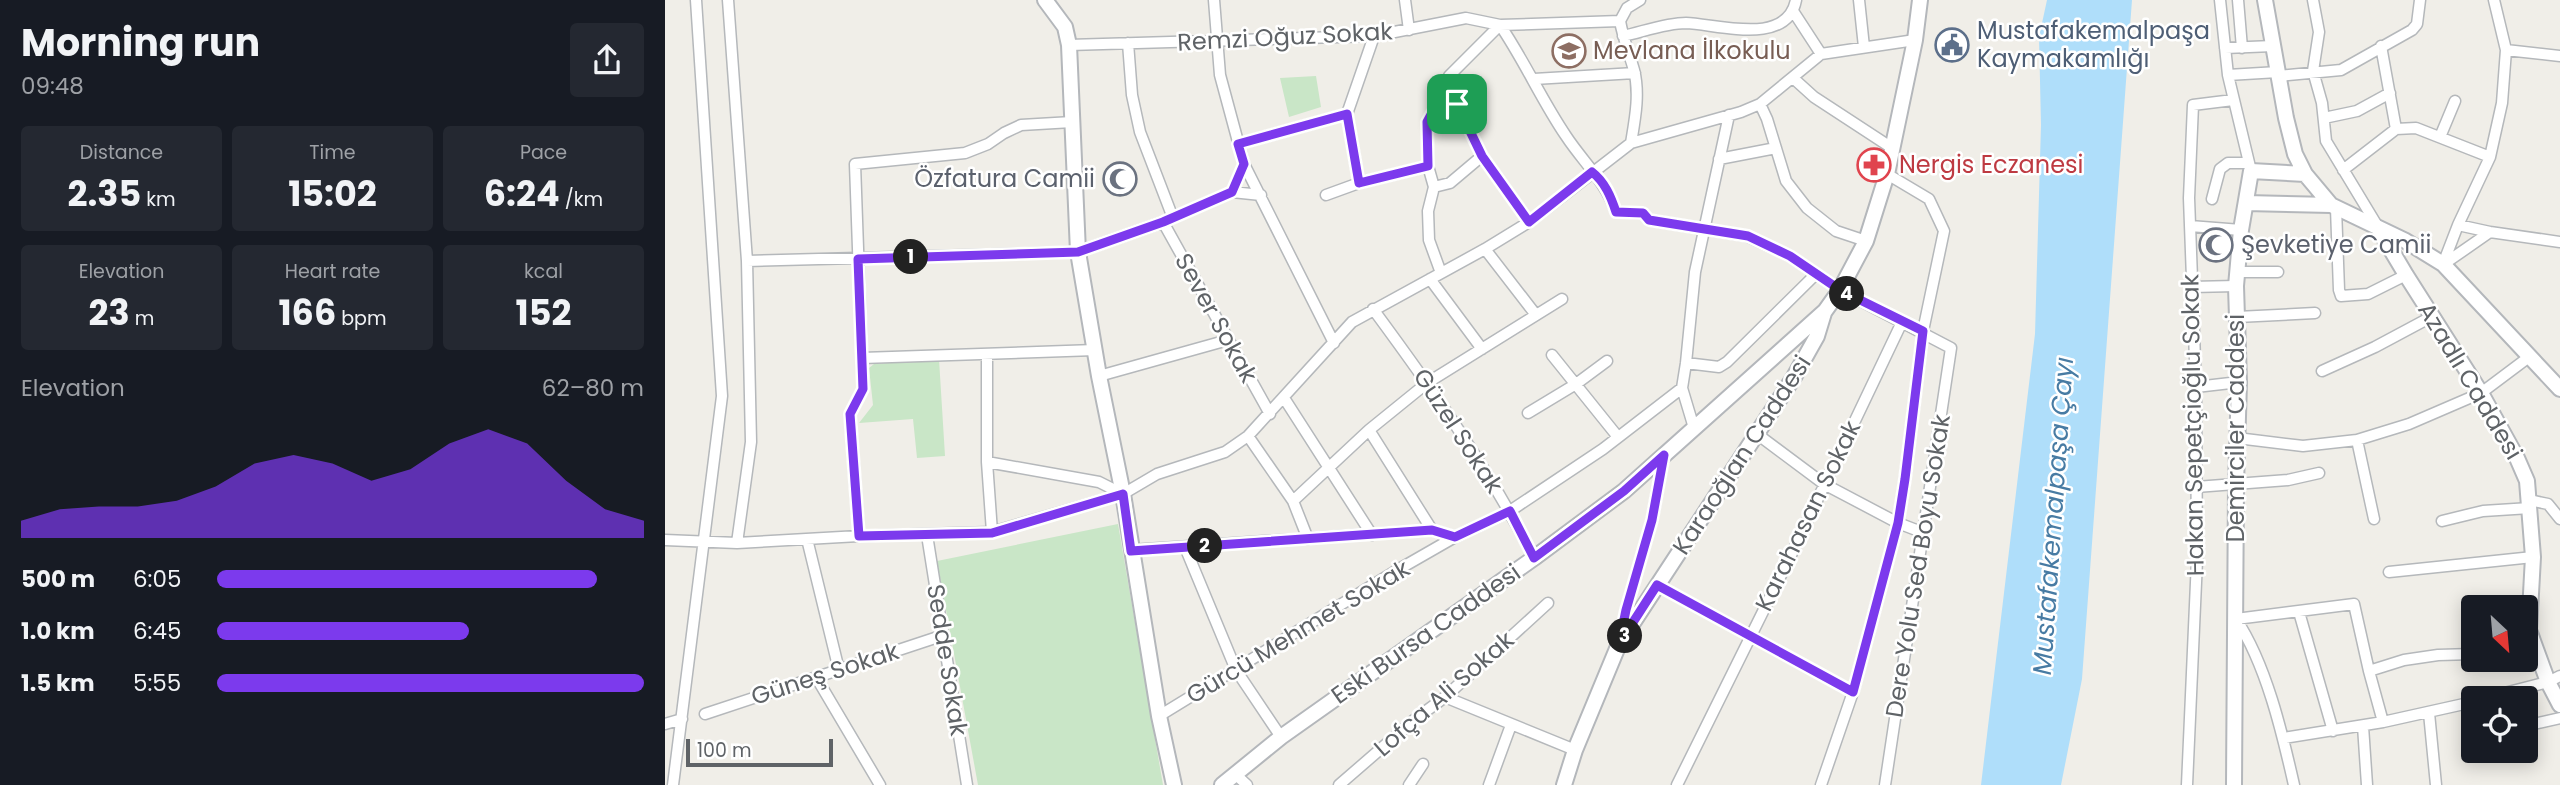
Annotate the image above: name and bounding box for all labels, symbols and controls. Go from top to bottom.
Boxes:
street label: Remzi Oğuz Sokak [1176,14,1394,59]
place label: Mustafakemalpaşa Kaymakamlığı [1977,14,2210,75]
text: Morning run [21,16,260,69]
button: share [570,23,644,97]
public building icon: Mustafakemalpaşa Kaymakamlığı [1933,26,1971,64]
school or university icon: Mevlana İlkokulu [1550,32,1588,70]
place label: Mevlana İlkokulu [1593,34,1791,67]
text: 09:48 [21,70,84,102]
pin [1427,74,1487,134]
icon: arrive [1438,85,1476,123]
text: Distance [80,139,163,166]
text: Time [309,139,356,166]
text: Pace [520,139,567,166]
pharmacy icon: Nergis Eczanesi [1855,146,1893,184]
place label: Nergis Eczanesi [1899,148,2083,181]
mosque icon: Özfatura Camii [1101,160,1139,198]
place label: Özfatura Camii [914,162,1095,195]
text: 2.35 [67,169,141,218]
text: 15:02 [288,169,377,218]
text: 6:24 [484,169,560,218]
text: km [141,186,176,213]
text: /km [560,186,603,213]
mosque icon: Şevketiye Camii [2197,226,2235,264]
place label: Şevketiye Camii [2241,228,2431,261]
pin: 1 [894,240,929,274]
text: 1 [907,243,914,270]
street label: Sever Sokak [1167,247,1266,389]
text: Elevation [79,258,164,285]
text: Heart rate [285,258,380,285]
text: kcal [524,258,563,285]
street label: Hakan Sepetçioğlu Sokak [2173,273,2212,576]
pin: 4 [1829,276,1865,312]
text: 4 [1840,280,1853,307]
text: 23 [89,288,130,337]
text: 166 [278,288,336,337]
text: 152 [516,288,571,337]
street label: Azadlı Caddesi [2410,296,2530,466]
text: m [130,305,154,332]
text: bpm [336,305,387,332]
street label: Demirciler Caddesi [2219,314,2252,542]
street label: Karaoğlan Caddesi [1665,349,1819,561]
water label: Mustafakemalpaşa Çayı [2024,356,2082,676]
street label: Güzel Sokak [1406,362,1511,500]
text: Elevation [21,372,125,404]
text: 62–80 m [542,372,644,404]
street label: Dere Yolu Sed Boyu Sokak [1877,411,1958,720]
street label: Karahasan Sokak [1747,414,1868,617]
pin: 2 [1187,528,1223,564]
text: 2 [1199,532,1210,559]
street label: Gürcü Mehmet Sokak [1180,551,1416,711]
street label: Eski Bursa Caddesi [1324,556,1527,711]
text: 500 m [21,563,95,595]
text: 6:05 [133,563,181,595]
street label: Sedde Sokak [919,582,976,739]
north arrow [2461,595,2537,672]
map controls [2461,595,2538,763]
text: 1.0 km [21,615,95,647]
text: 6:45 [133,615,181,647]
pin: 3 [1607,618,1643,654]
text: 3 [1619,622,1630,649]
street label: Lofça Ali Sokak [1367,623,1521,764]
street label: Güneş Sokak [747,634,904,713]
text: 1.5 km [21,667,95,699]
text: 5:55 [133,667,181,699]
button: locate [2461,686,2538,763]
scale bar [686,736,833,768]
text: 100 m [697,737,752,764]

